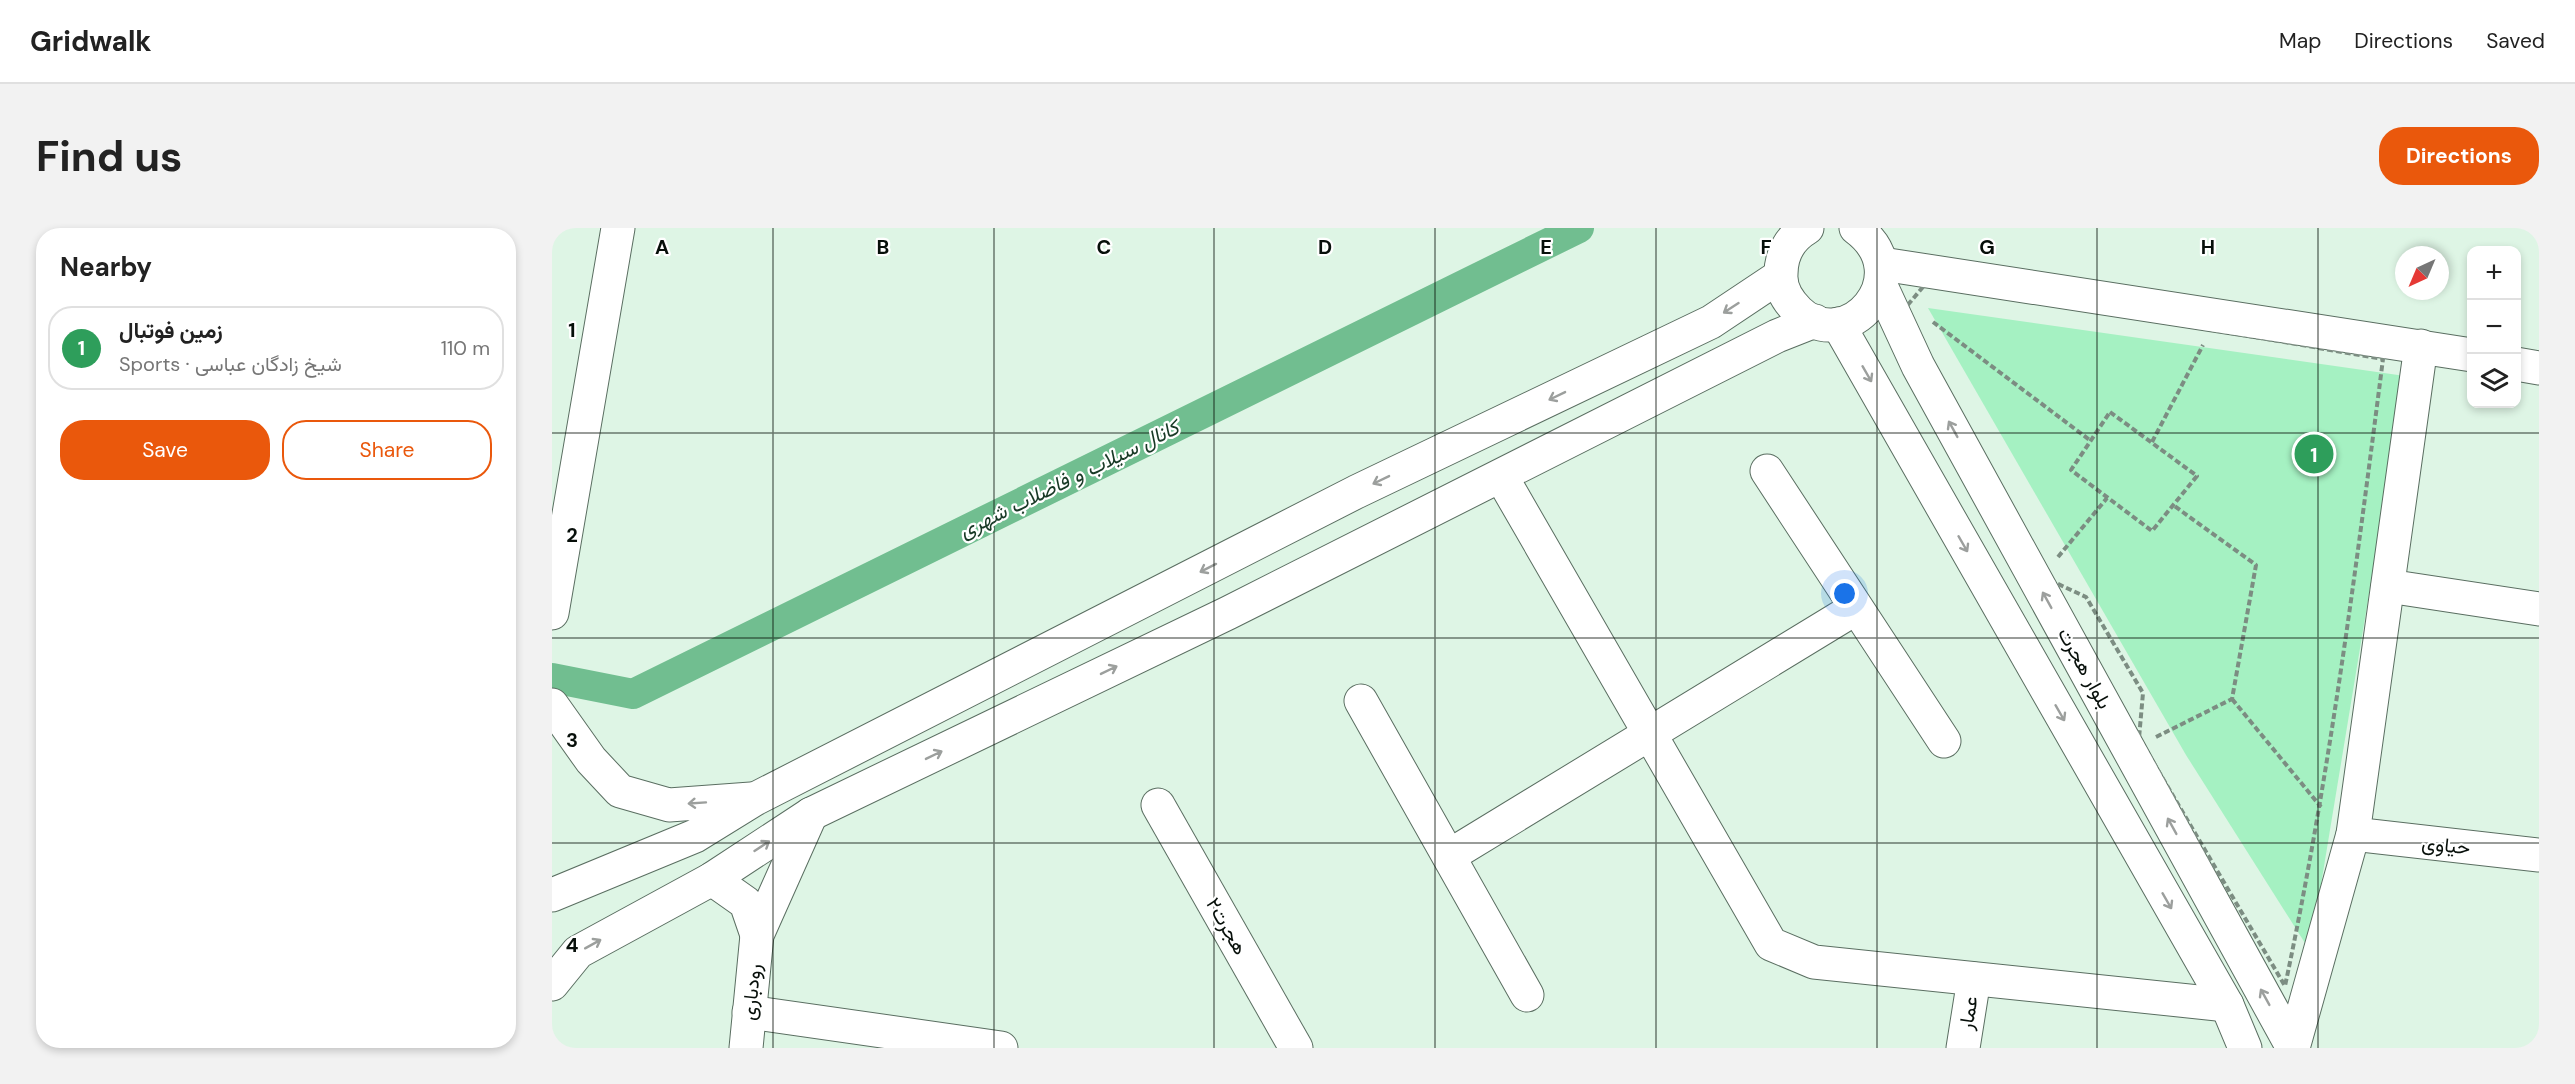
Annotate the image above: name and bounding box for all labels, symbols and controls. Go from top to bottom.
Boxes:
text: Gridwalk [30,23,152,60]
text: Map [2279,27,2321,55]
text: Directions [2354,27,2453,55]
text: Saved [2486,27,2545,55]
button: Directions [2379,127,2539,185]
text: Find us [36,129,182,184]
text: A [655,234,669,260]
text: B [877,234,889,260]
text: C [1097,234,1111,260]
text: D [1318,234,1332,260]
text: E [1540,234,1552,260]
text: F [1760,234,1772,260]
text: G [1979,234,1995,260]
text: H [2201,234,2215,260]
north arrow [2395,246,2449,300]
map controls [2467,246,2521,408]
button: + [2467,246,2521,300]
text: Nearby [60,250,152,284]
button: − [2467,300,2521,354]
one-way arrow [1723,302,1740,315]
text: زمین فوتبال [119,316,223,345]
text: 1 [568,317,576,343]
text: 1 [78,335,85,361]
text: 110 m [441,335,490,361]
text: Sports · شیخ زادگان عباسی [119,351,342,377]
button: layers [2467,354,2521,408]
one-way arrow [1861,365,1873,382]
one-way arrow [1549,390,1567,402]
water label: کانال سیلاب و فاضلاب شهری [954,412,1187,545]
button: Save [60,420,270,480]
button: Share [282,420,492,480]
one-way arrow [1947,421,1959,438]
pin: 1 [2294,432,2334,476]
one-way arrow [1373,475,1391,486]
text: 2 [566,522,578,548]
one-way arrow [1958,535,1970,552]
one-way arrow [1199,563,1217,574]
your location [1830,579,1859,608]
one-way arrow [2041,592,2053,609]
street label: بلوار هجرت [2052,623,2118,713]
one-way arrow [1100,664,1118,675]
one-way arrow [2054,704,2066,721]
text: 3 [566,727,578,753]
one-way arrow [924,748,942,760]
one-way arrow [688,798,708,809]
one-way arrow [2165,818,2177,835]
street label: حیاوی [2420,830,2472,860]
one-way arrow [753,840,770,852]
one-way arrow [2162,891,2173,909]
street label: هجرت۲ [1200,893,1254,959]
text: 4 [566,932,579,958]
one-way arrow [584,938,601,950]
street label: رودباری [735,962,767,1022]
one-way arrow [2259,988,2270,1006]
street label: عمار [1952,994,1983,1033]

